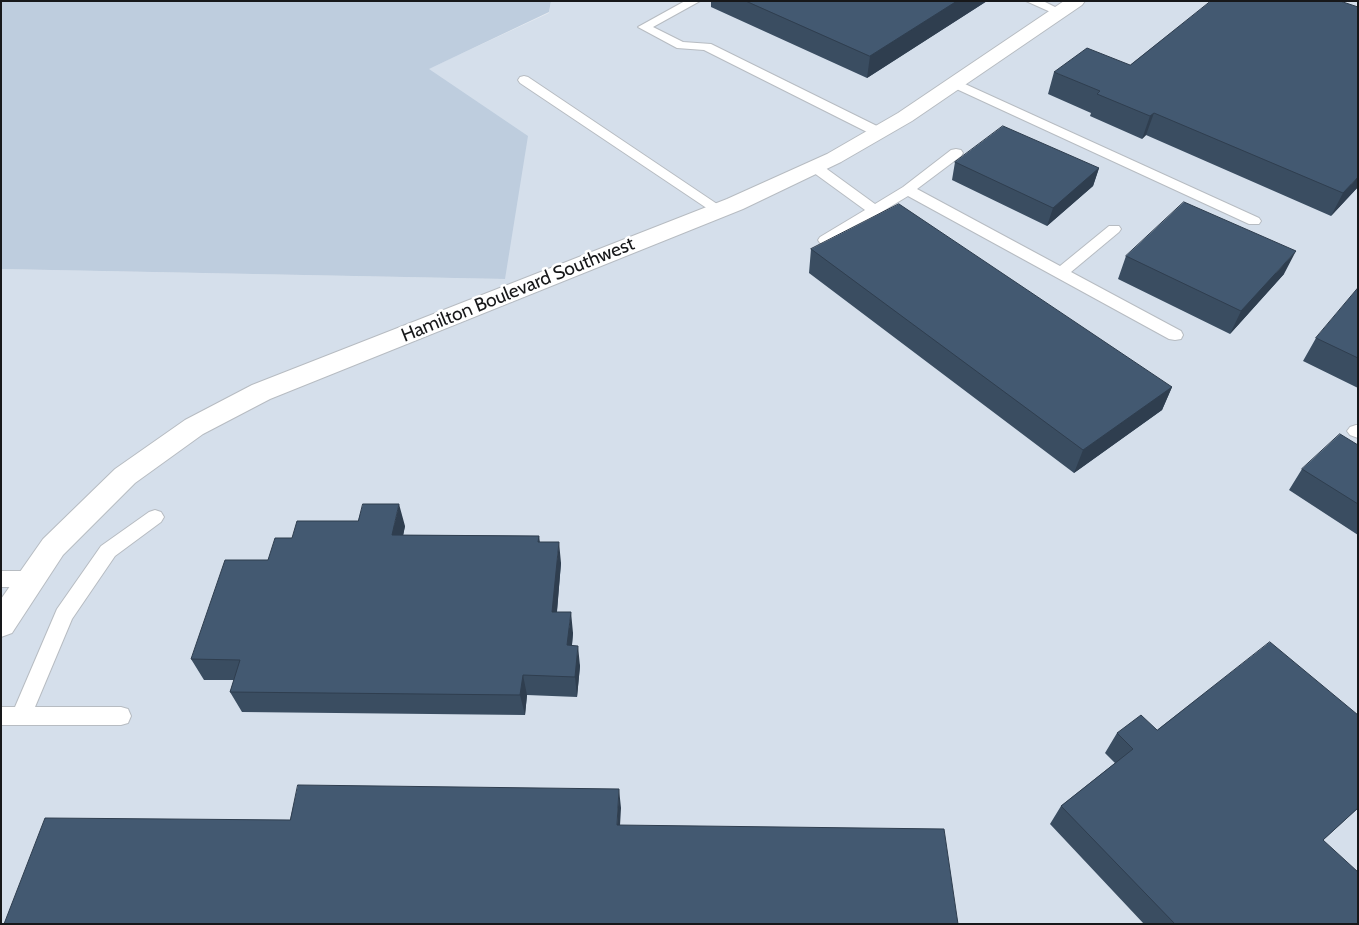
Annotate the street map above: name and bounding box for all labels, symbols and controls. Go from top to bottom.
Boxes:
street label: Hamilton Boulevard Southwest [398,233,638,347]

